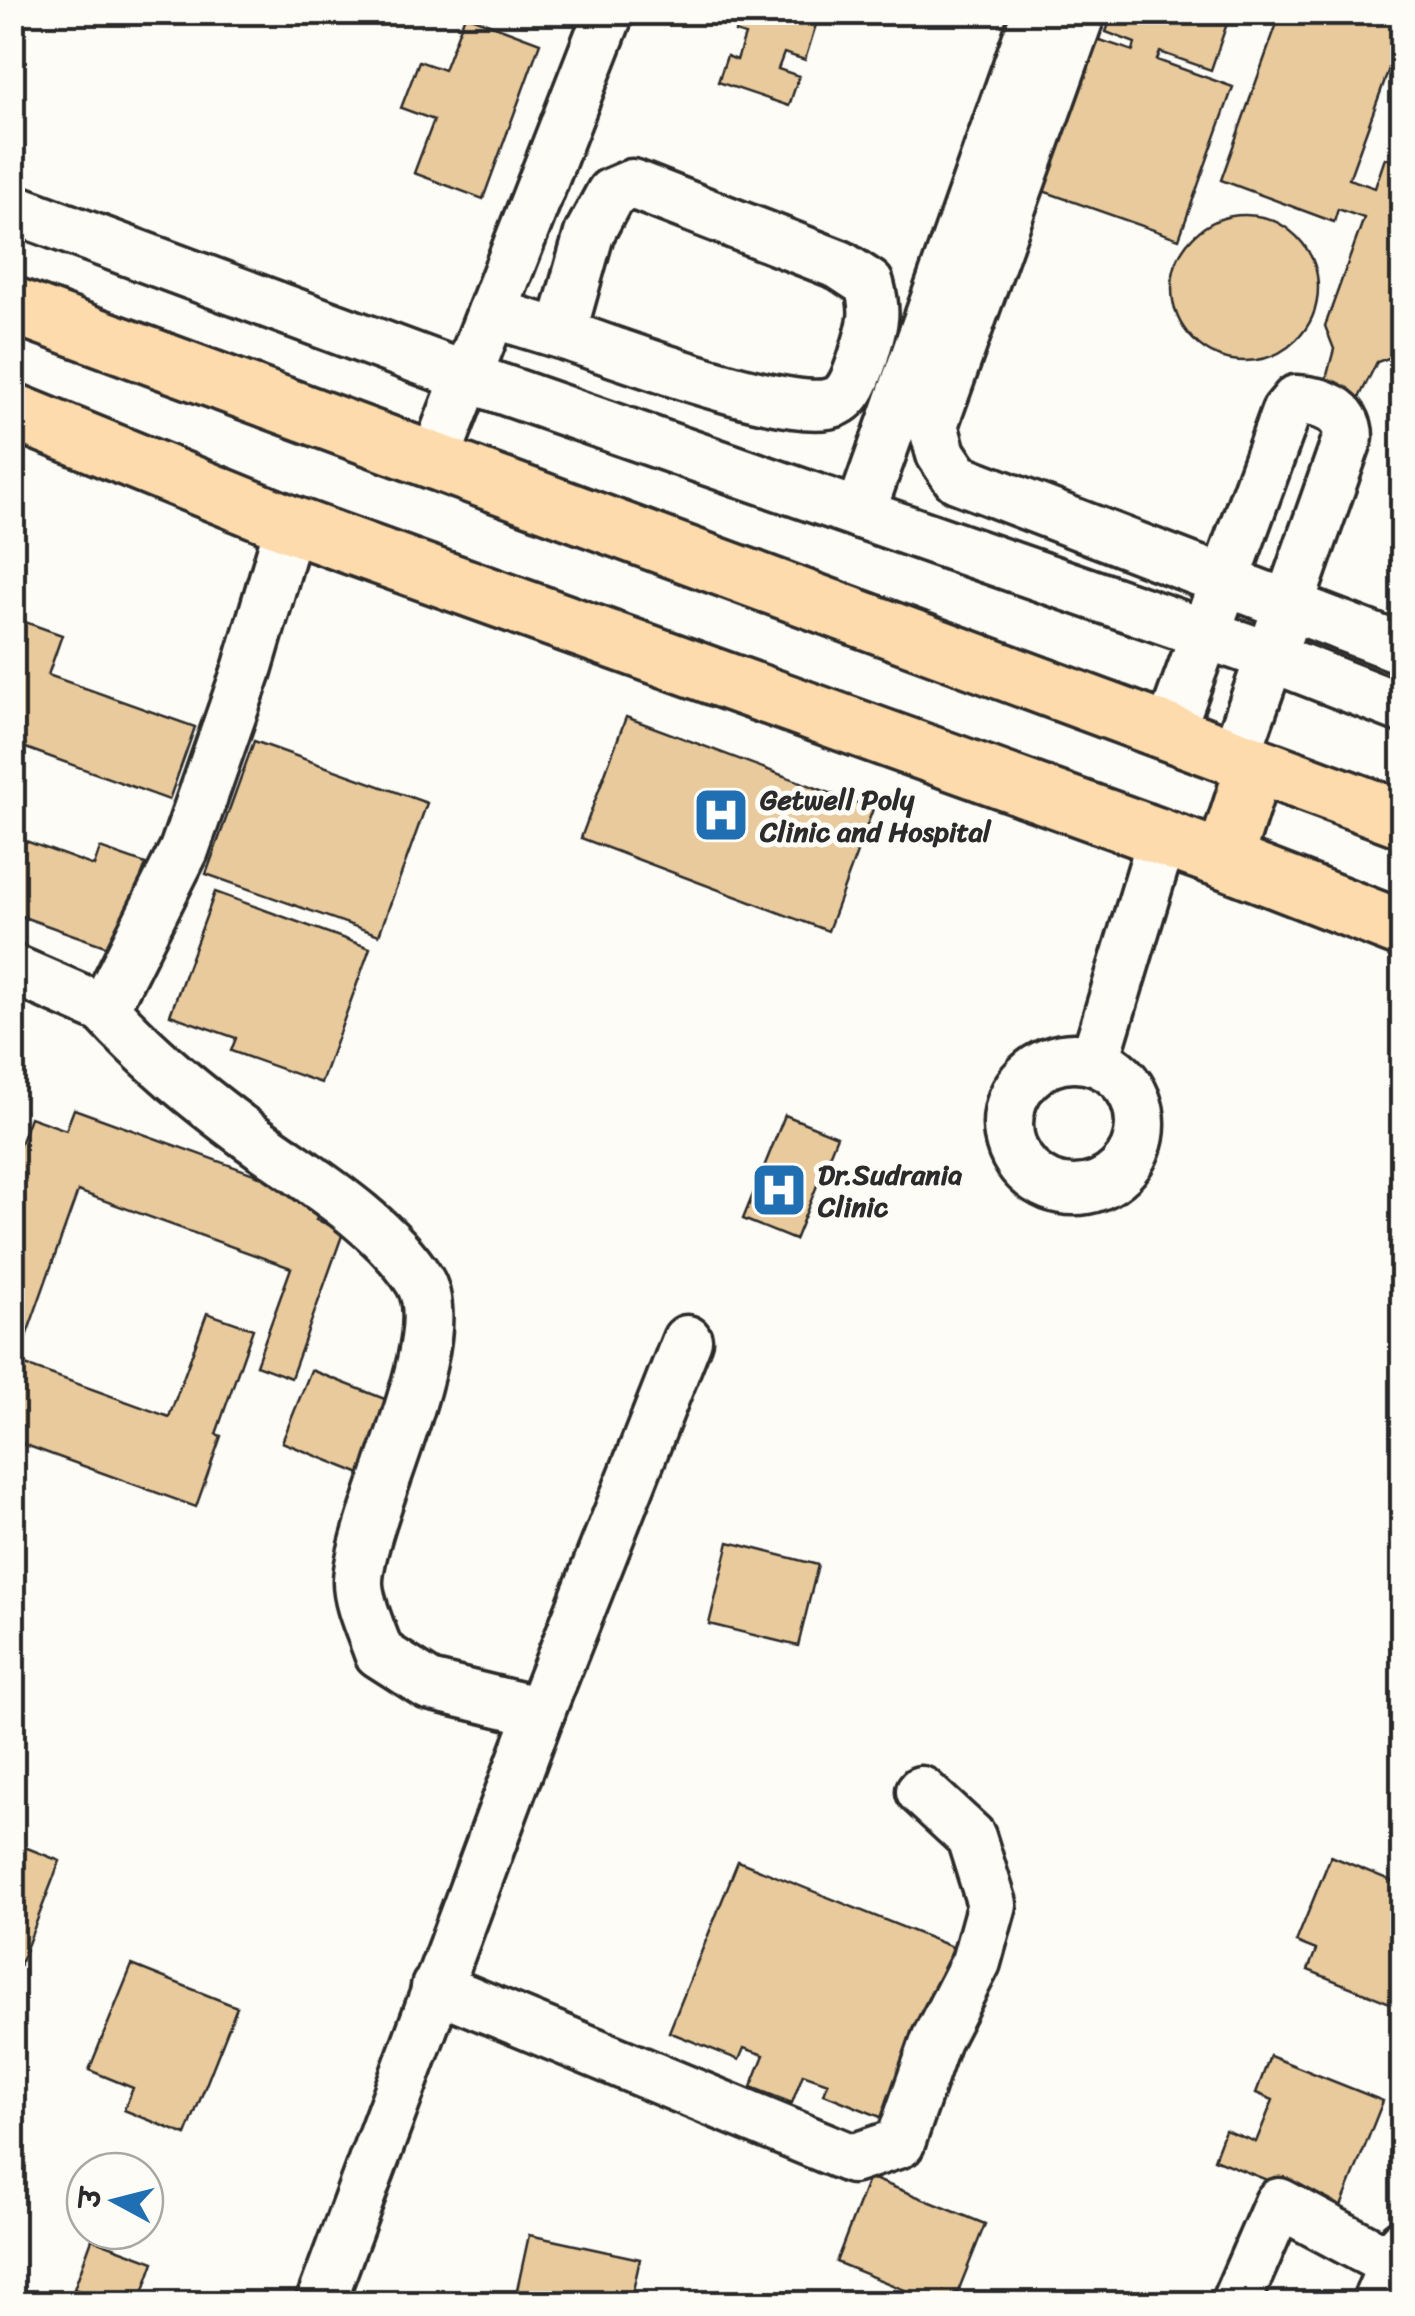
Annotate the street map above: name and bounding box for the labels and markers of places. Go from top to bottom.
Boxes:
place label: Getwell Poly Clinic and Hospital [759,775,992,856]
hospital icon: Getwell Poly Clinic and Hospital [691,785,751,845]
place label: Dr.Sudrania Clinic [817,1150,962,1231]
hospital icon: Dr.Sudrania Clinic [749,1160,809,1220]

